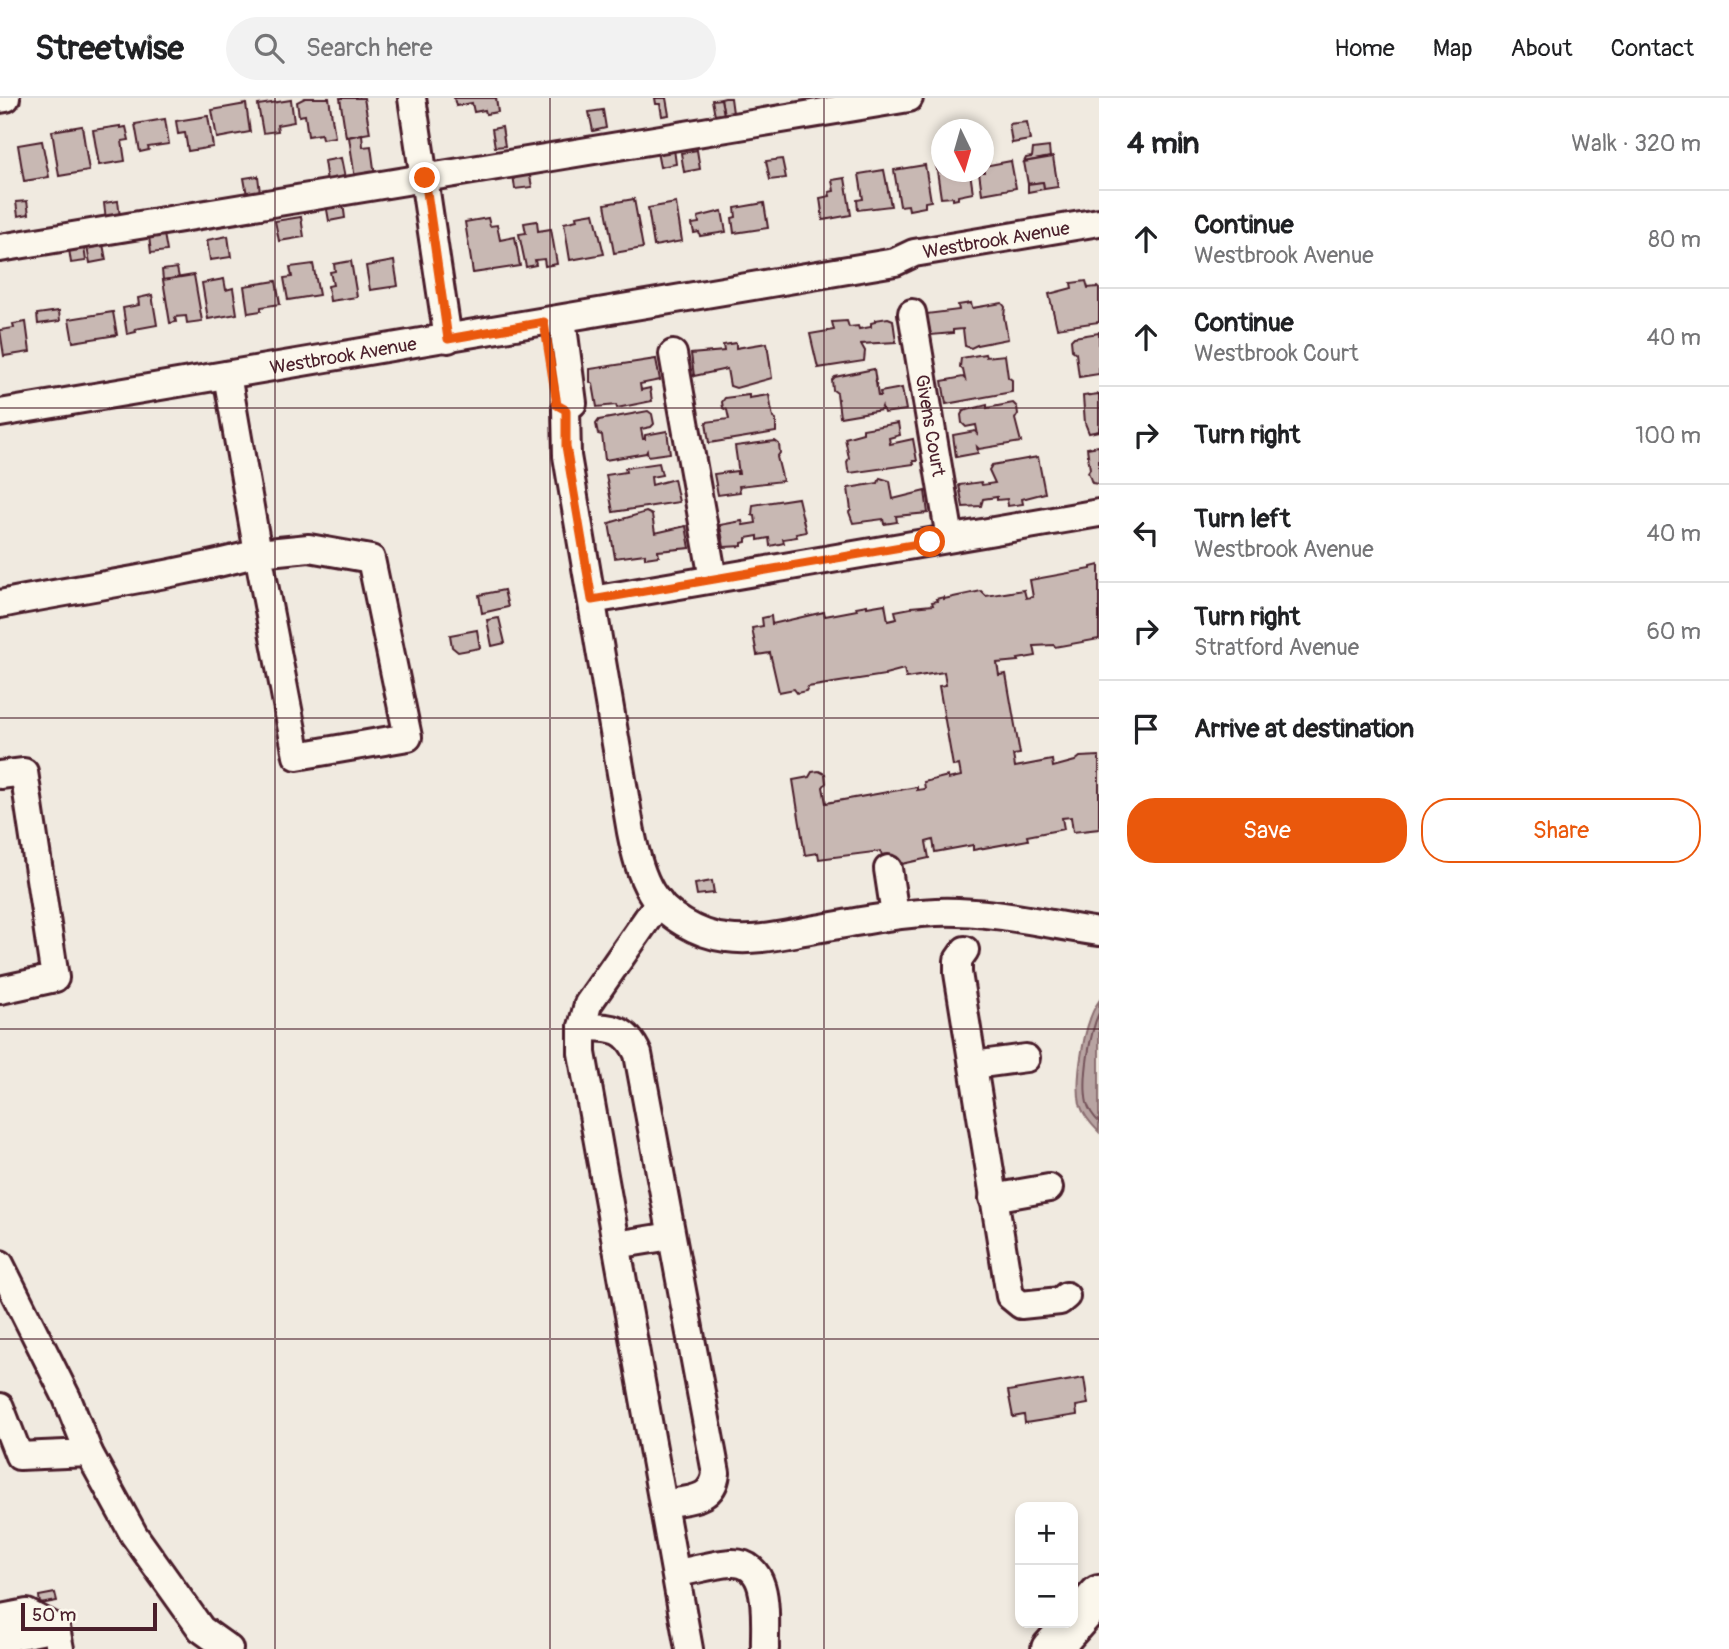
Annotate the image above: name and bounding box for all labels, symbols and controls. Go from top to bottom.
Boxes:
search box [226,17,716,80]
text: Streetwise [35,28,184,69]
icon: search [250,29,288,67]
text: Search here [306,32,433,64]
text: Home [1334,34,1395,63]
text: Map [1433,34,1473,63]
text: About [1511,34,1573,63]
text: Contact [1611,34,1694,63]
north arrow [931,119,994,182]
text: 4 min [1127,125,1200,162]
text: Walk · 320 m [1571,129,1701,158]
route end [409,162,440,193]
text: Continue [1194,209,1294,241]
street label: Westbrook Avenue [921,216,1072,264]
icon: ahead [1127,220,1165,258]
text: 80 m [1648,225,1701,254]
text: Westbrook Avenue [1194,241,1374,270]
text: Continue [1194,307,1294,339]
icon: ahead [1127,318,1165,356]
text: 40 m [1647,323,1701,352]
street label: Westbrook Avenue [268,332,419,380]
text: Westbrook Court [1194,339,1358,368]
street label: Givens Court [910,373,950,479]
icon: right [1127,416,1165,454]
text: Turn right [1194,419,1300,451]
text: 100 m [1635,421,1701,450]
text: Turn left [1194,503,1290,535]
icon: left [1127,514,1165,552]
text: 40 m [1647,519,1701,548]
route start [914,526,945,557]
text: Westbrook Avenue [1194,535,1374,564]
text: Turn right [1194,601,1300,633]
icon: right [1127,612,1165,650]
text: 60 m [1646,617,1701,646]
text: Stratford Avenue [1194,633,1359,662]
icon: arrive [1127,710,1165,748]
text: Arrive at destination [1194,713,1414,745]
button: Save [1127,798,1407,863]
button: Share [1421,798,1701,863]
map controls [1015,1502,1078,1628]
button: + [1015,1502,1078,1565]
button: − [1015,1565,1078,1628]
scale bar [21,1600,158,1632]
text: 50 m [32,1603,76,1627]

